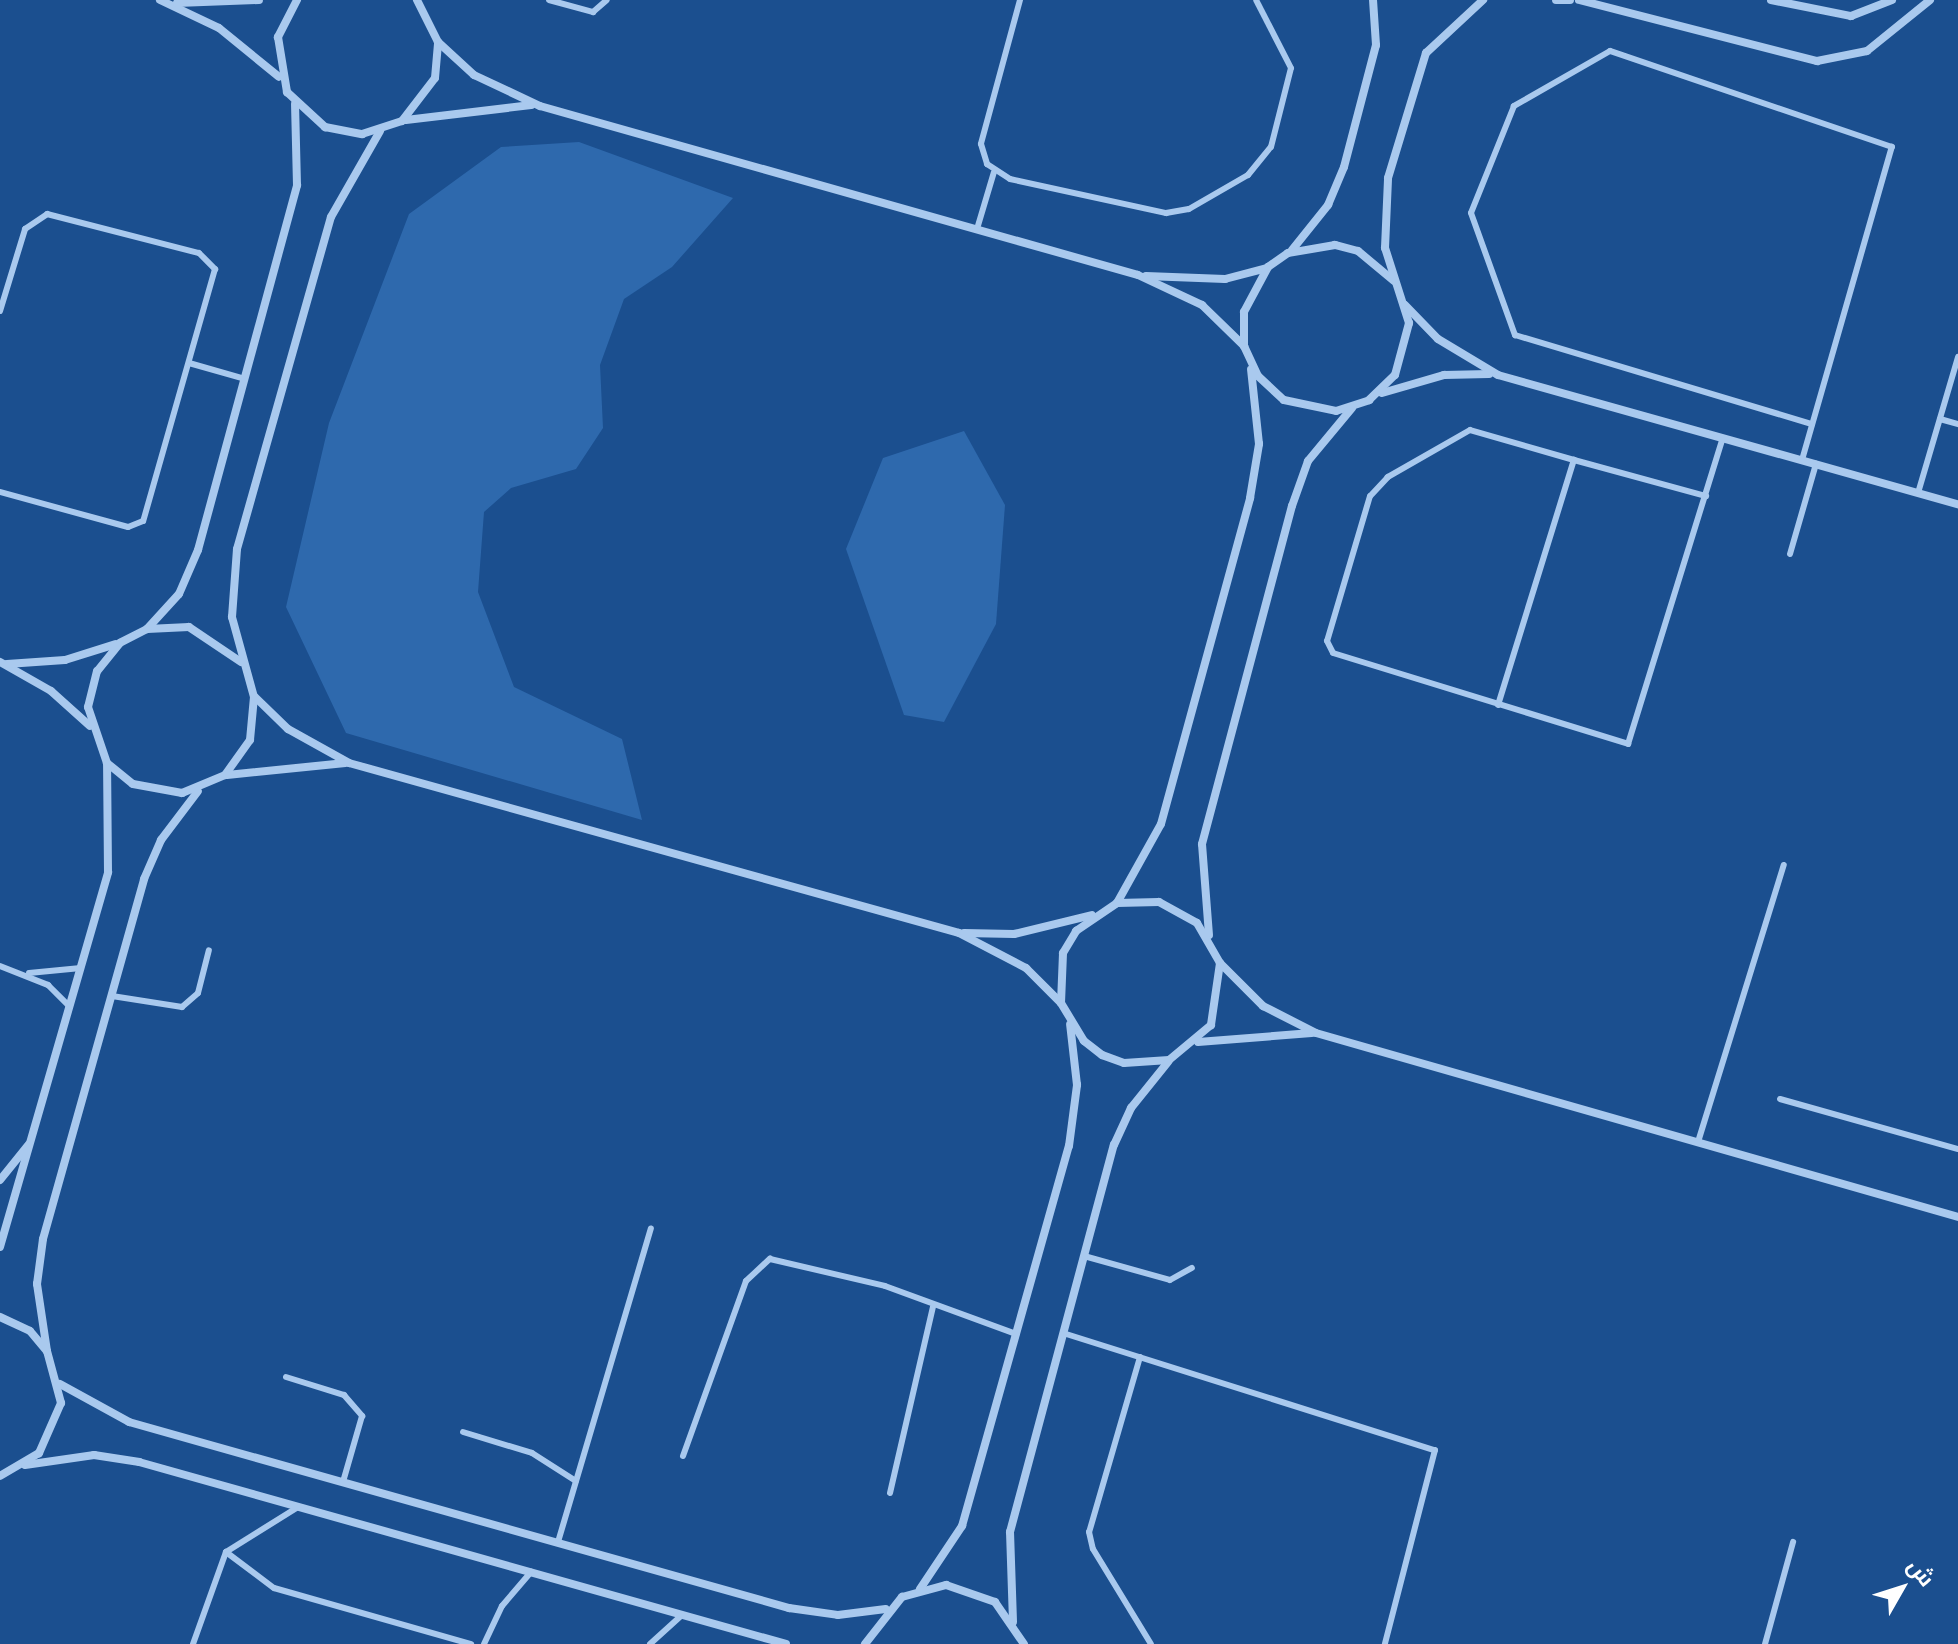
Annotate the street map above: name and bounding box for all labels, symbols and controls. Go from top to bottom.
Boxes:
north arrow [1862,1548,1942,1628]
text: ش [1902,1554,1940,1592]

